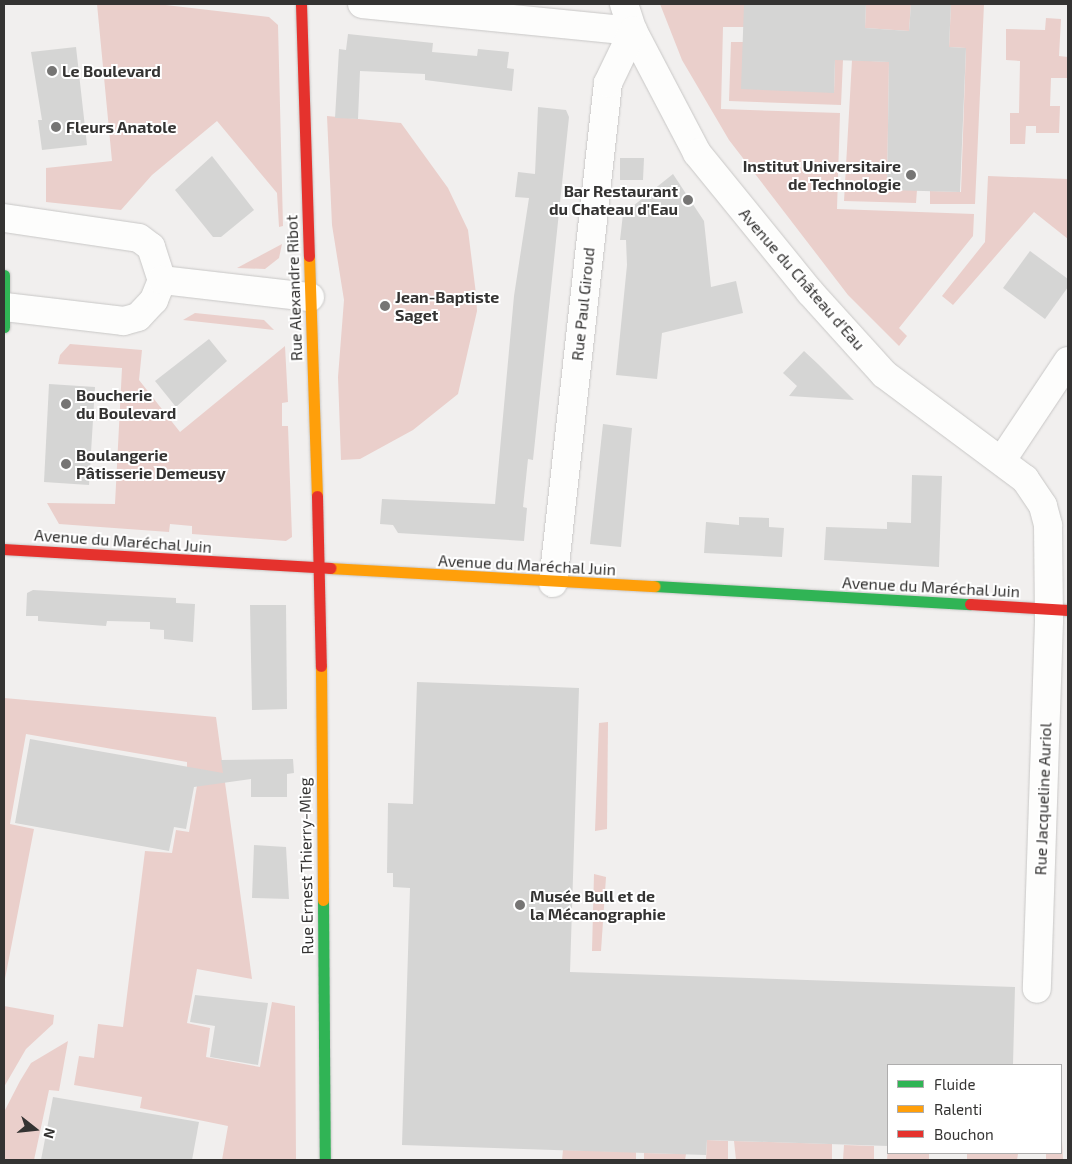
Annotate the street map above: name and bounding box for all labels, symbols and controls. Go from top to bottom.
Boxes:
place label: Le Boulevard [62,61,161,81]
marker: Le Boulevard [46,65,58,77]
place label: Fleurs Anatole [66,117,177,137]
marker: Fleurs Anatole [50,121,62,133]
place label: Institut Universitaire de Technologie [743,156,901,194]
marker: Institut Universitaire de Technologie [905,169,917,181]
place label: Bar Restaurant du Chateau d'Eau [549,181,678,219]
marker: Bar Restaurant du Chateau d'Eau [682,194,694,206]
street label: Avenue du Château d'Eau [735,204,869,354]
street label: Rue Alexandre Ribot [282,214,306,362]
street label: Rue Paul Giroud [567,246,599,362]
place label: Jean-Baptiste Saget [395,287,499,325]
marker: Jean-Baptiste Saget [379,300,391,312]
place label: Boucherie du Boulevard [76,385,176,423]
marker: Boucherie du Boulevard [60,398,72,410]
place label: Boulangerie Pâtisserie Demeusy [76,445,226,483]
marker: Boulangerie Pâtisserie Demeusy [60,458,72,470]
street label: Avenue du Maréchal Juin [33,525,213,557]
street label: Avenue du Maréchal Juin [437,551,617,579]
street label: Avenue du Maréchal Juin [841,573,1021,601]
street label: Rue Jacqueline Auriol [1031,722,1055,876]
street label: Rue Ernest Thierry-Mieg [295,777,317,955]
place label: Musée Bull et de la Mécanographie [530,886,666,924]
marker: Musée Bull et de la Mécanographie [514,899,526,911]
legend [887,1064,1062,1154]
text: Fluide [934,1075,975,1093]
text: Ralenti [934,1100,982,1118]
north arrow [10,1104,60,1154]
text: Bouchon [934,1125,994,1143]
text: N [40,1126,59,1140]

